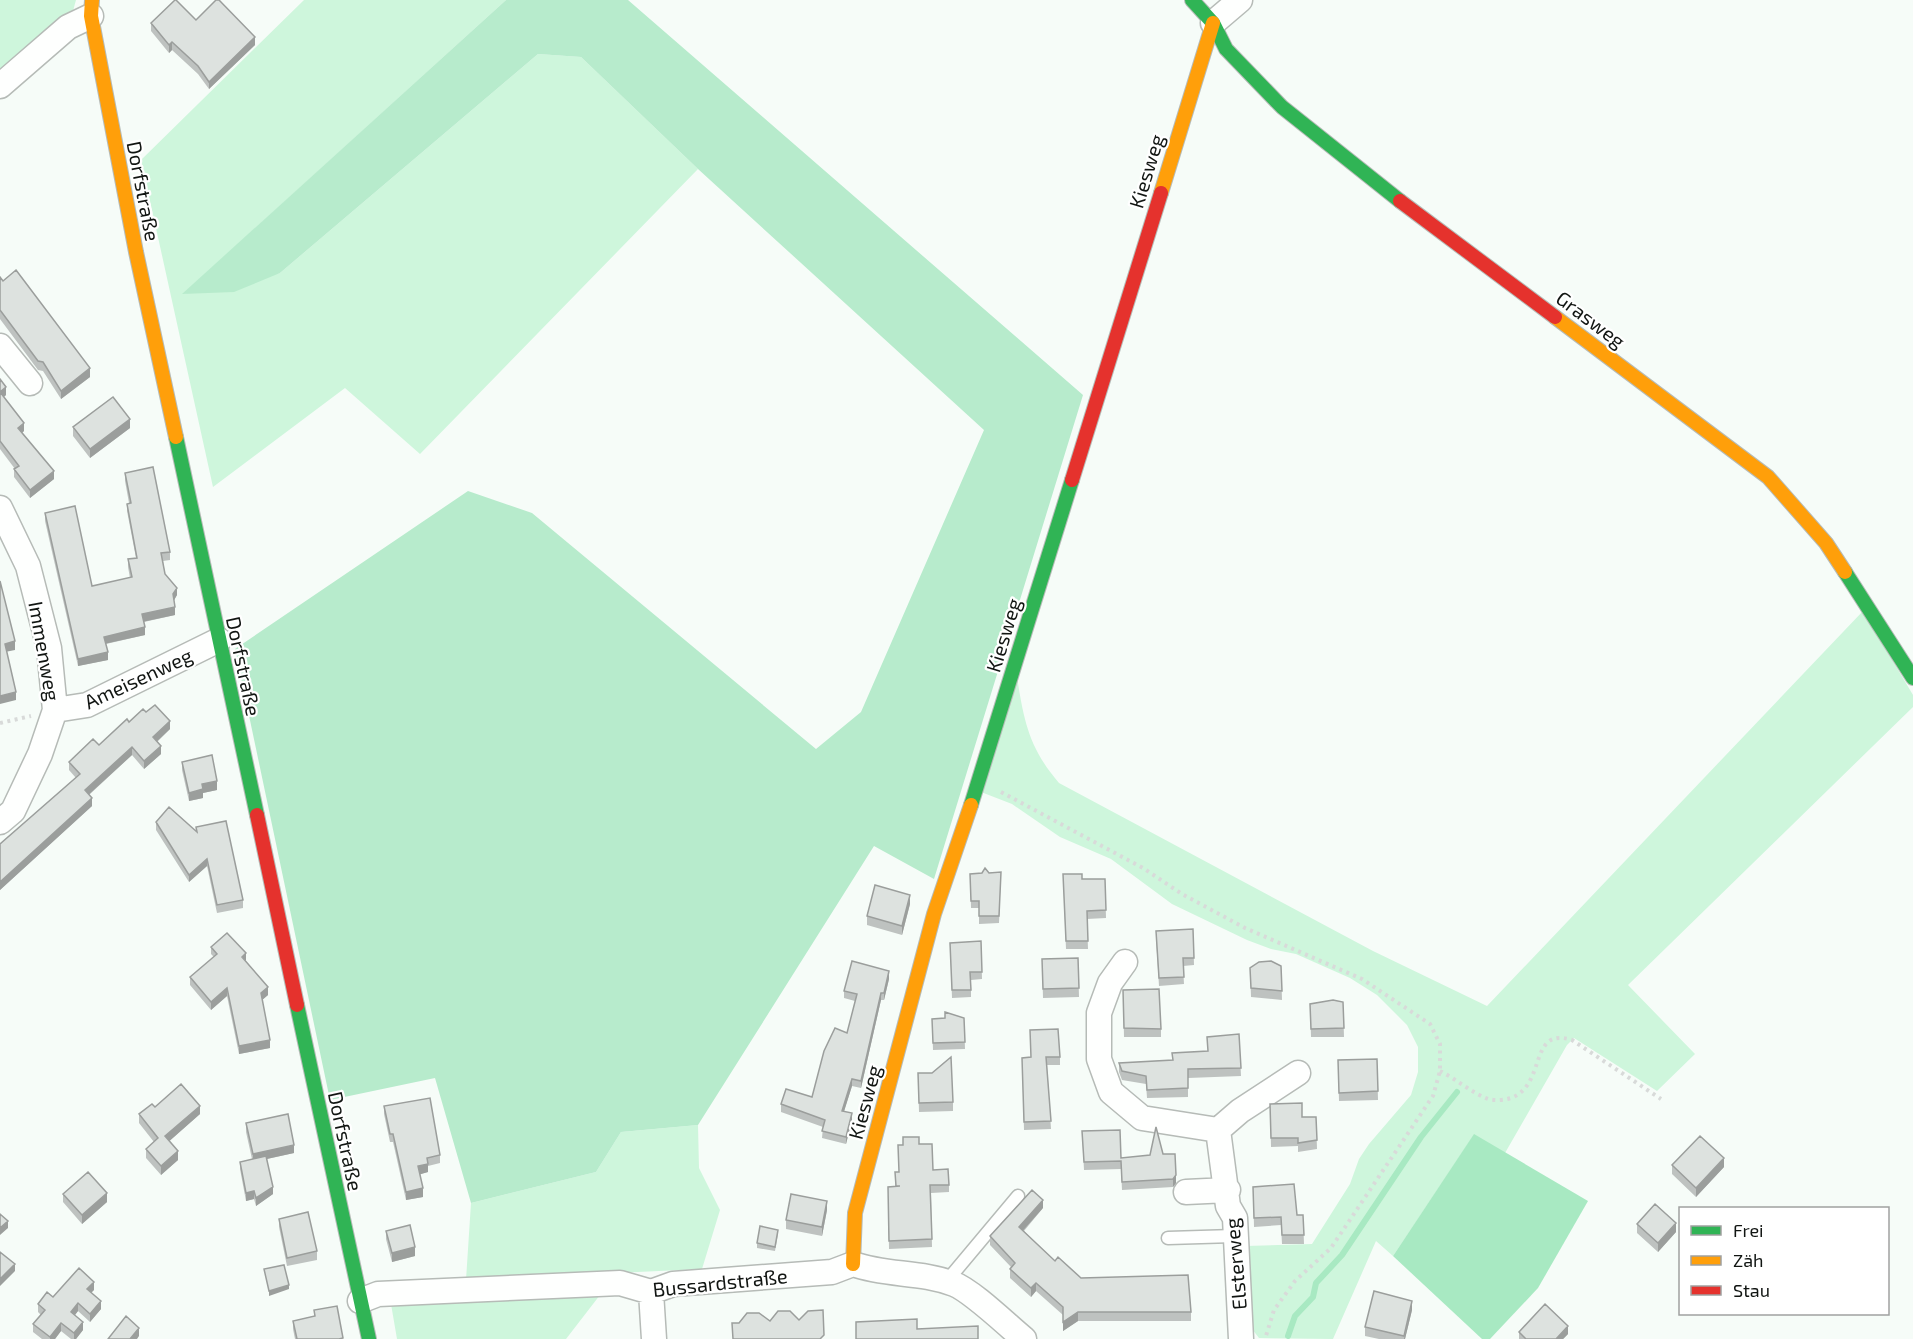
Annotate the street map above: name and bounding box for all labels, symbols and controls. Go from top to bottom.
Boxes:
street label: Kiesweg [1123,131,1169,211]
street label: Dorfstraße [123,139,165,243]
street label: Grasweg [1552,285,1630,353]
street label: Kiesweg [980,595,1026,675]
street label: Immenweg [24,599,66,703]
street label: Dorfstraße [222,614,266,718]
street label: Ameisenweg [80,643,196,713]
street label: Kiesweg [843,1062,885,1142]
street label: Dorfstraße [324,1089,368,1193]
legend [1679,1207,1889,1315]
street label: Elsterweg [1219,1217,1251,1311]
text: Frei [1733,1219,1764,1241]
text: Zäh [1733,1249,1764,1271]
street label: Bussardstraße [651,1263,789,1301]
text: Stau [1733,1279,1770,1301]

